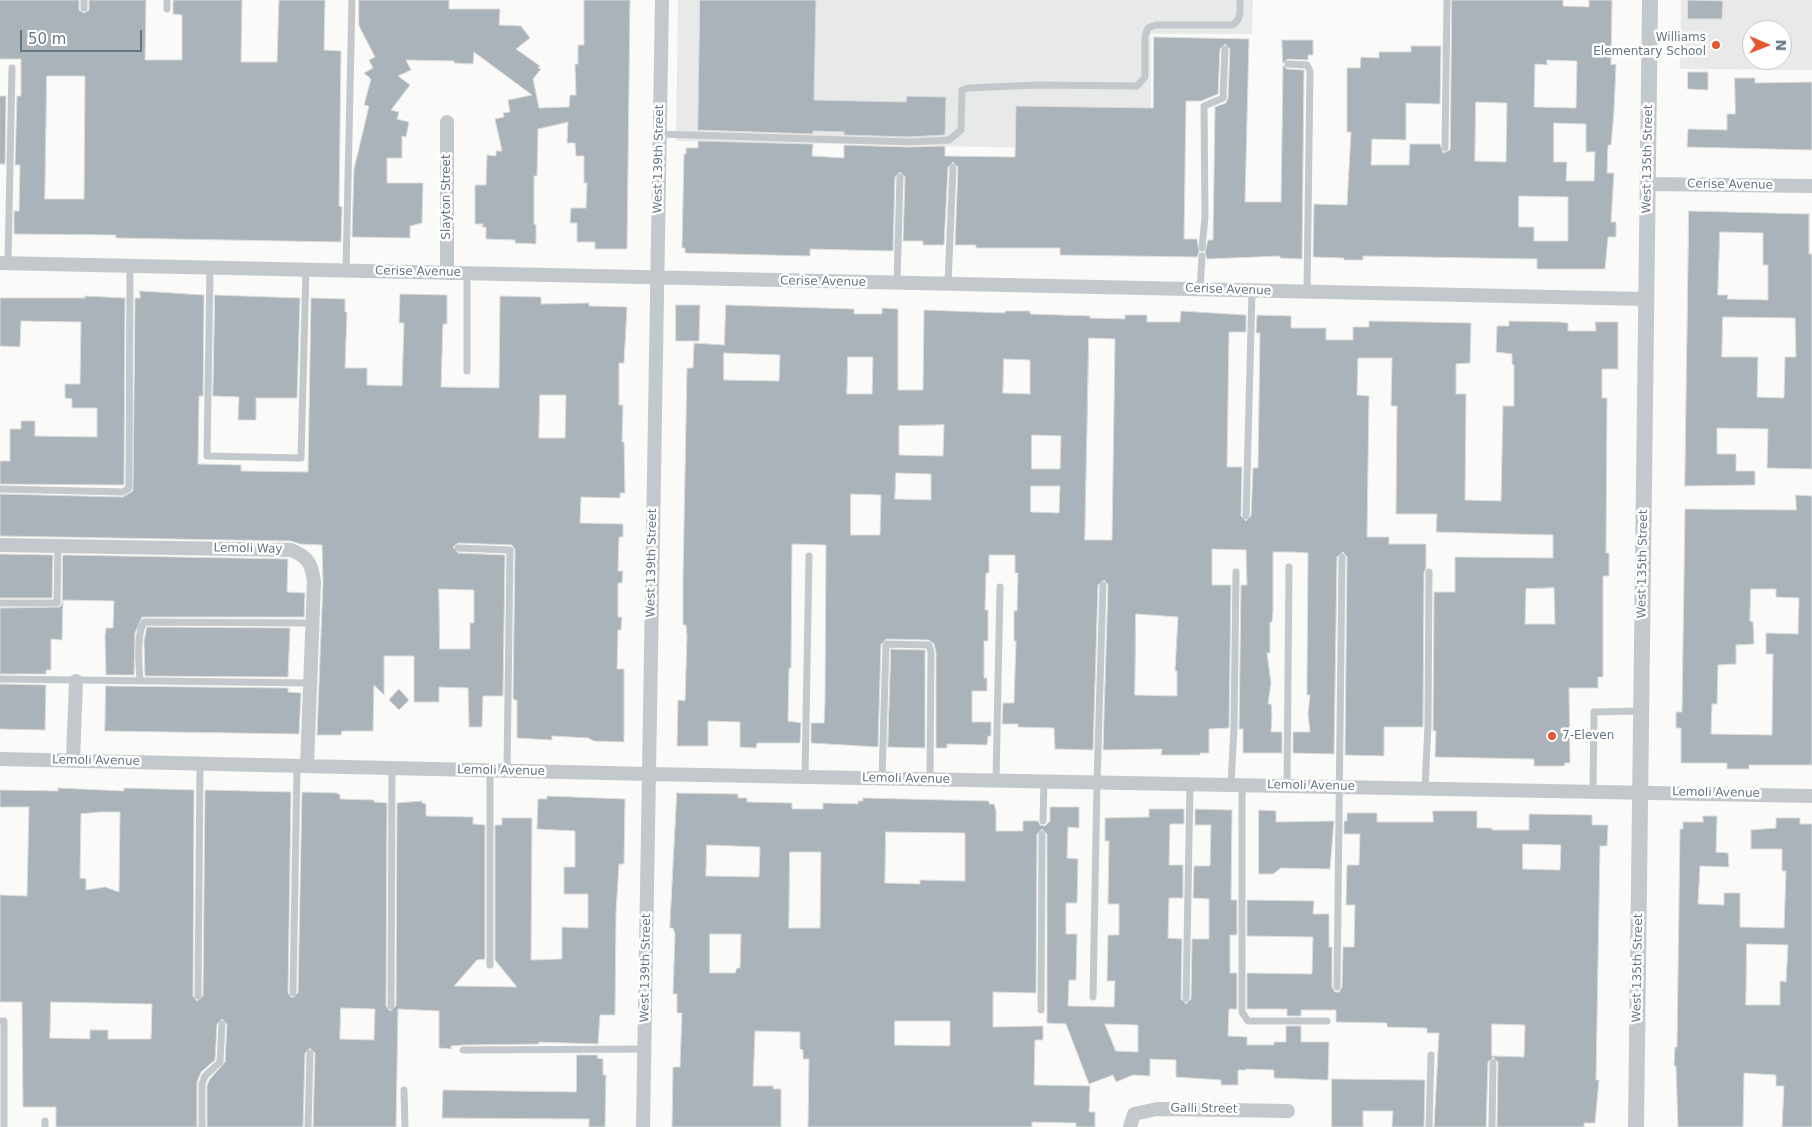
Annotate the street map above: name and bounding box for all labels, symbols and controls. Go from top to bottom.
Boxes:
scale bar [22,20,145,52]
north arrow [1742,20,1792,70]
text: 50 m [28,30,66,48]
place label: Williams Elementary School [1593,31,1706,59]
marker: Williams Elementary School [1710,39,1722,51]
text: N [1773,39,1789,51]
street label: West 139th Street [651,104,667,214]
street label: West 135th Street [1640,104,1656,214]
street label: Slayton Street [440,154,454,240]
street label: Cerise Avenue [1687,177,1773,193]
street label: Cerise Avenue [375,264,461,280]
street label: Cerise Avenue [780,274,866,290]
street label: Cerise Avenue [1185,281,1271,299]
street label: West 139th Street [644,508,660,618]
street label: West 135th Street [1635,509,1651,619]
street label: Lemoli Way [213,541,283,557]
place label: 7-Eleven [1562,729,1614,743]
marker: 7-Eleven [1546,730,1558,742]
street label: Lemoli Avenue [52,753,140,769]
street label: Lemoli Avenue [457,763,545,779]
street label: Lemoli Avenue [862,771,950,787]
street label: Lemoli Avenue [1267,778,1355,794]
street label: Lemoli Avenue [1672,785,1760,801]
street label: West 139th Street [638,913,654,1023]
street label: West 135th Street [1630,913,1646,1023]
street label: Galli Street [1170,1101,1238,1117]

